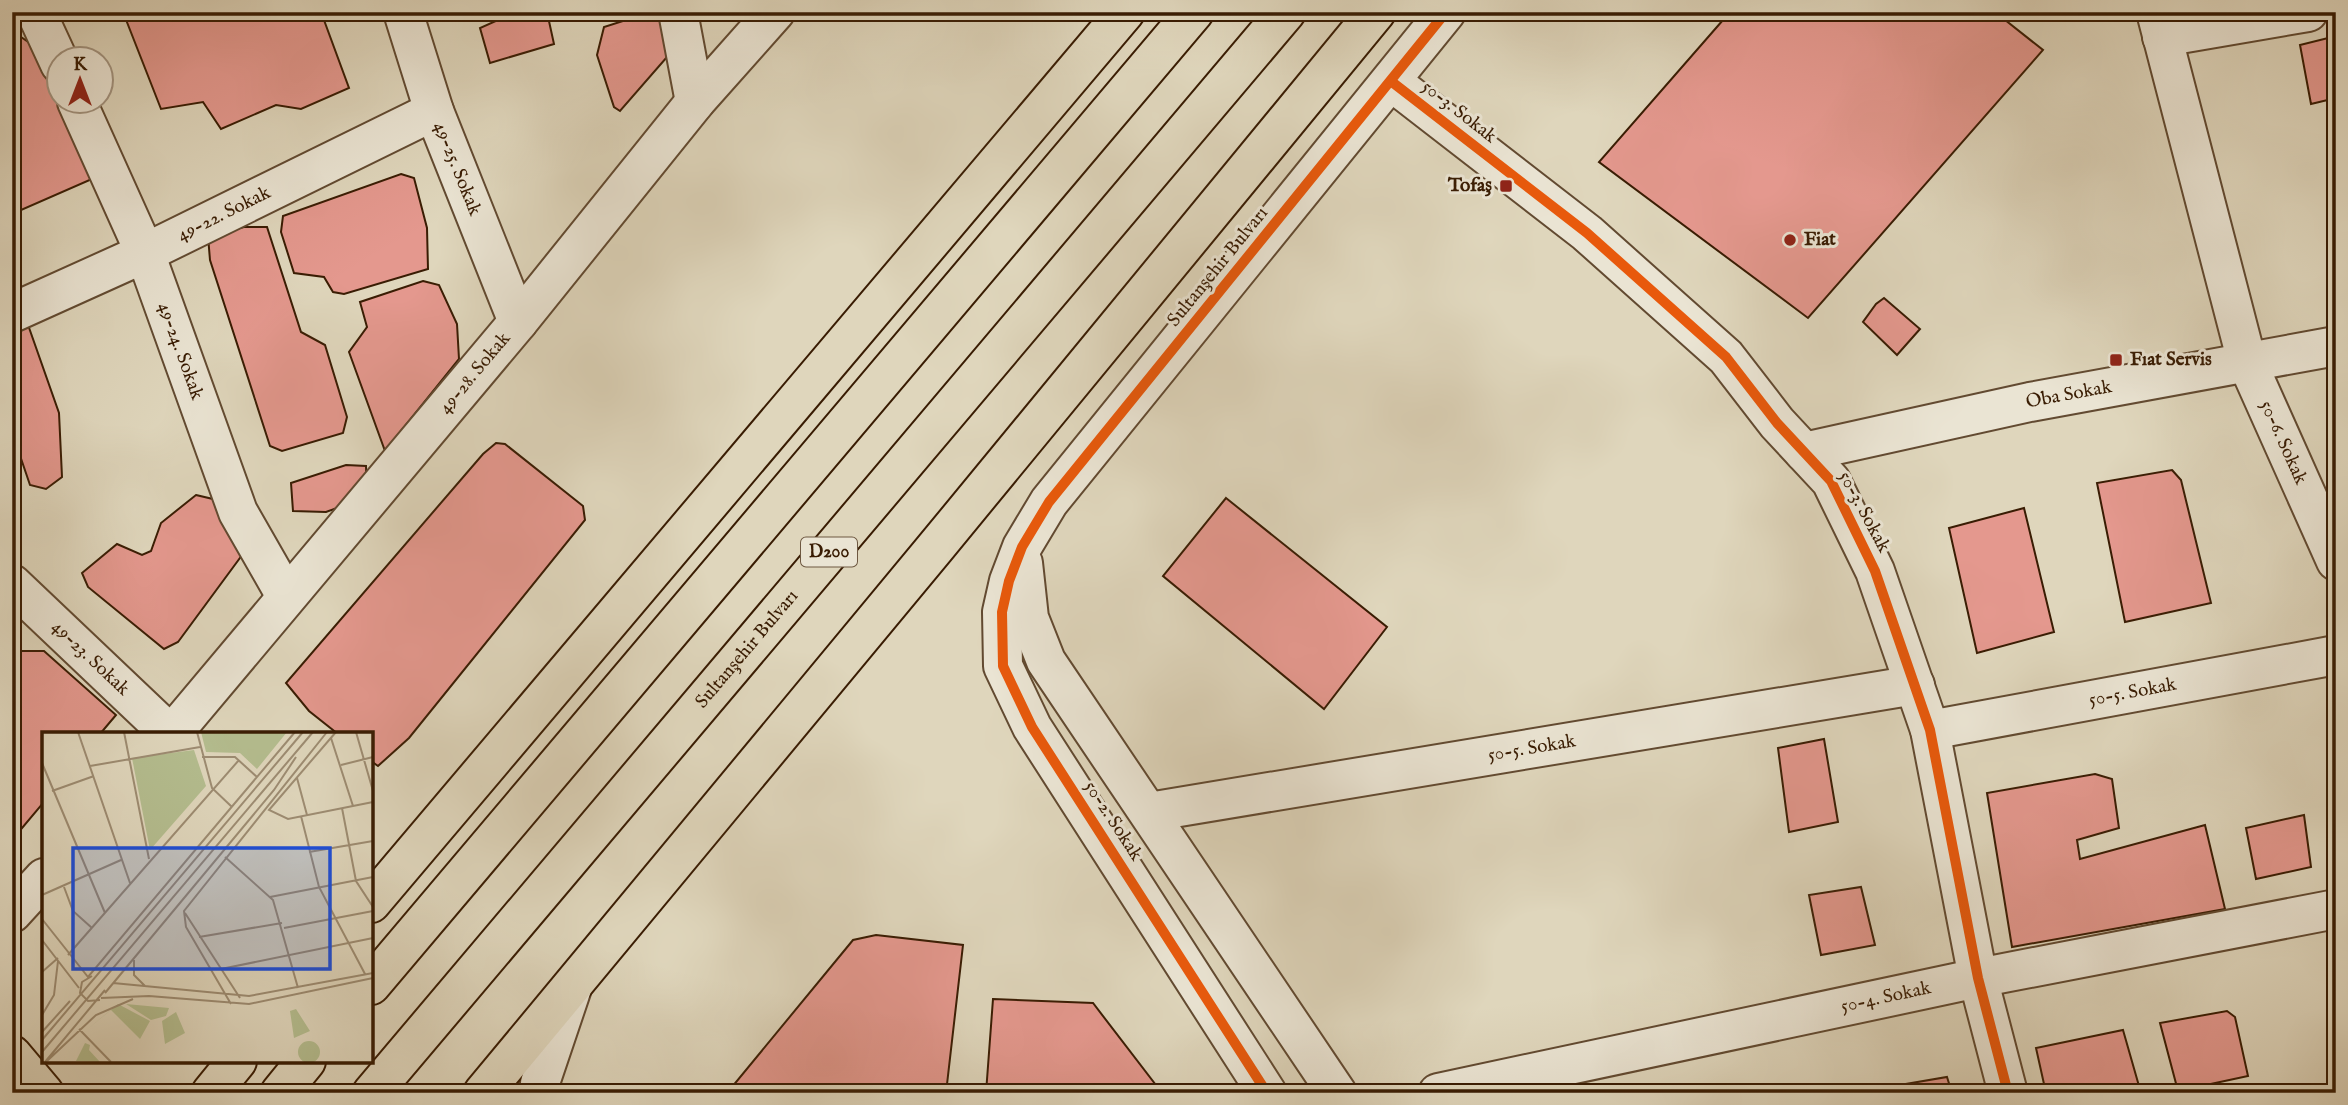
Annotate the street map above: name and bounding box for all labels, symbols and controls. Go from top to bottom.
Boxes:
north arrow [46,46,116,116]
text: K [73,53,88,77]
street label: 50-3. Sokak [1417,75,1502,149]
street label: 49-25. Sokak [428,118,487,220]
place label: Tofaş [1447,174,1492,198]
marker: Tofaş [1498,178,1514,194]
street label: 49-22. Sokak [173,181,275,247]
street label: Sultanşehir Bulvarı [1162,202,1274,332]
place label: Fiat [1804,228,1836,252]
marker: Fiat [1782,232,1798,248]
street label: 49-24. Sokak [152,299,209,404]
street label: 49-28. Sokak [434,327,517,419]
place label: Fıat Servis [2130,348,2212,372]
marker: Fıat Servis [2108,352,2124,368]
street label: Oba Sokak [2024,375,2115,414]
street label: 50-6. Sokak [2254,397,2313,489]
street label: 50-3. Sokak [1833,467,1896,558]
road number: D200 [801,538,857,566]
street label: Sultanşehir Bulvarı [690,585,804,713]
street label: 49-23. Sokak [46,616,135,702]
street label: 50-5. Sokak [2087,673,2179,712]
street label: 50-5. Sokak [1486,729,1578,768]
inset map [42,732,373,1063]
street label: 50-2. Sokak [1078,776,1148,866]
street label: 50-4. Sokak [1839,976,1934,1019]

